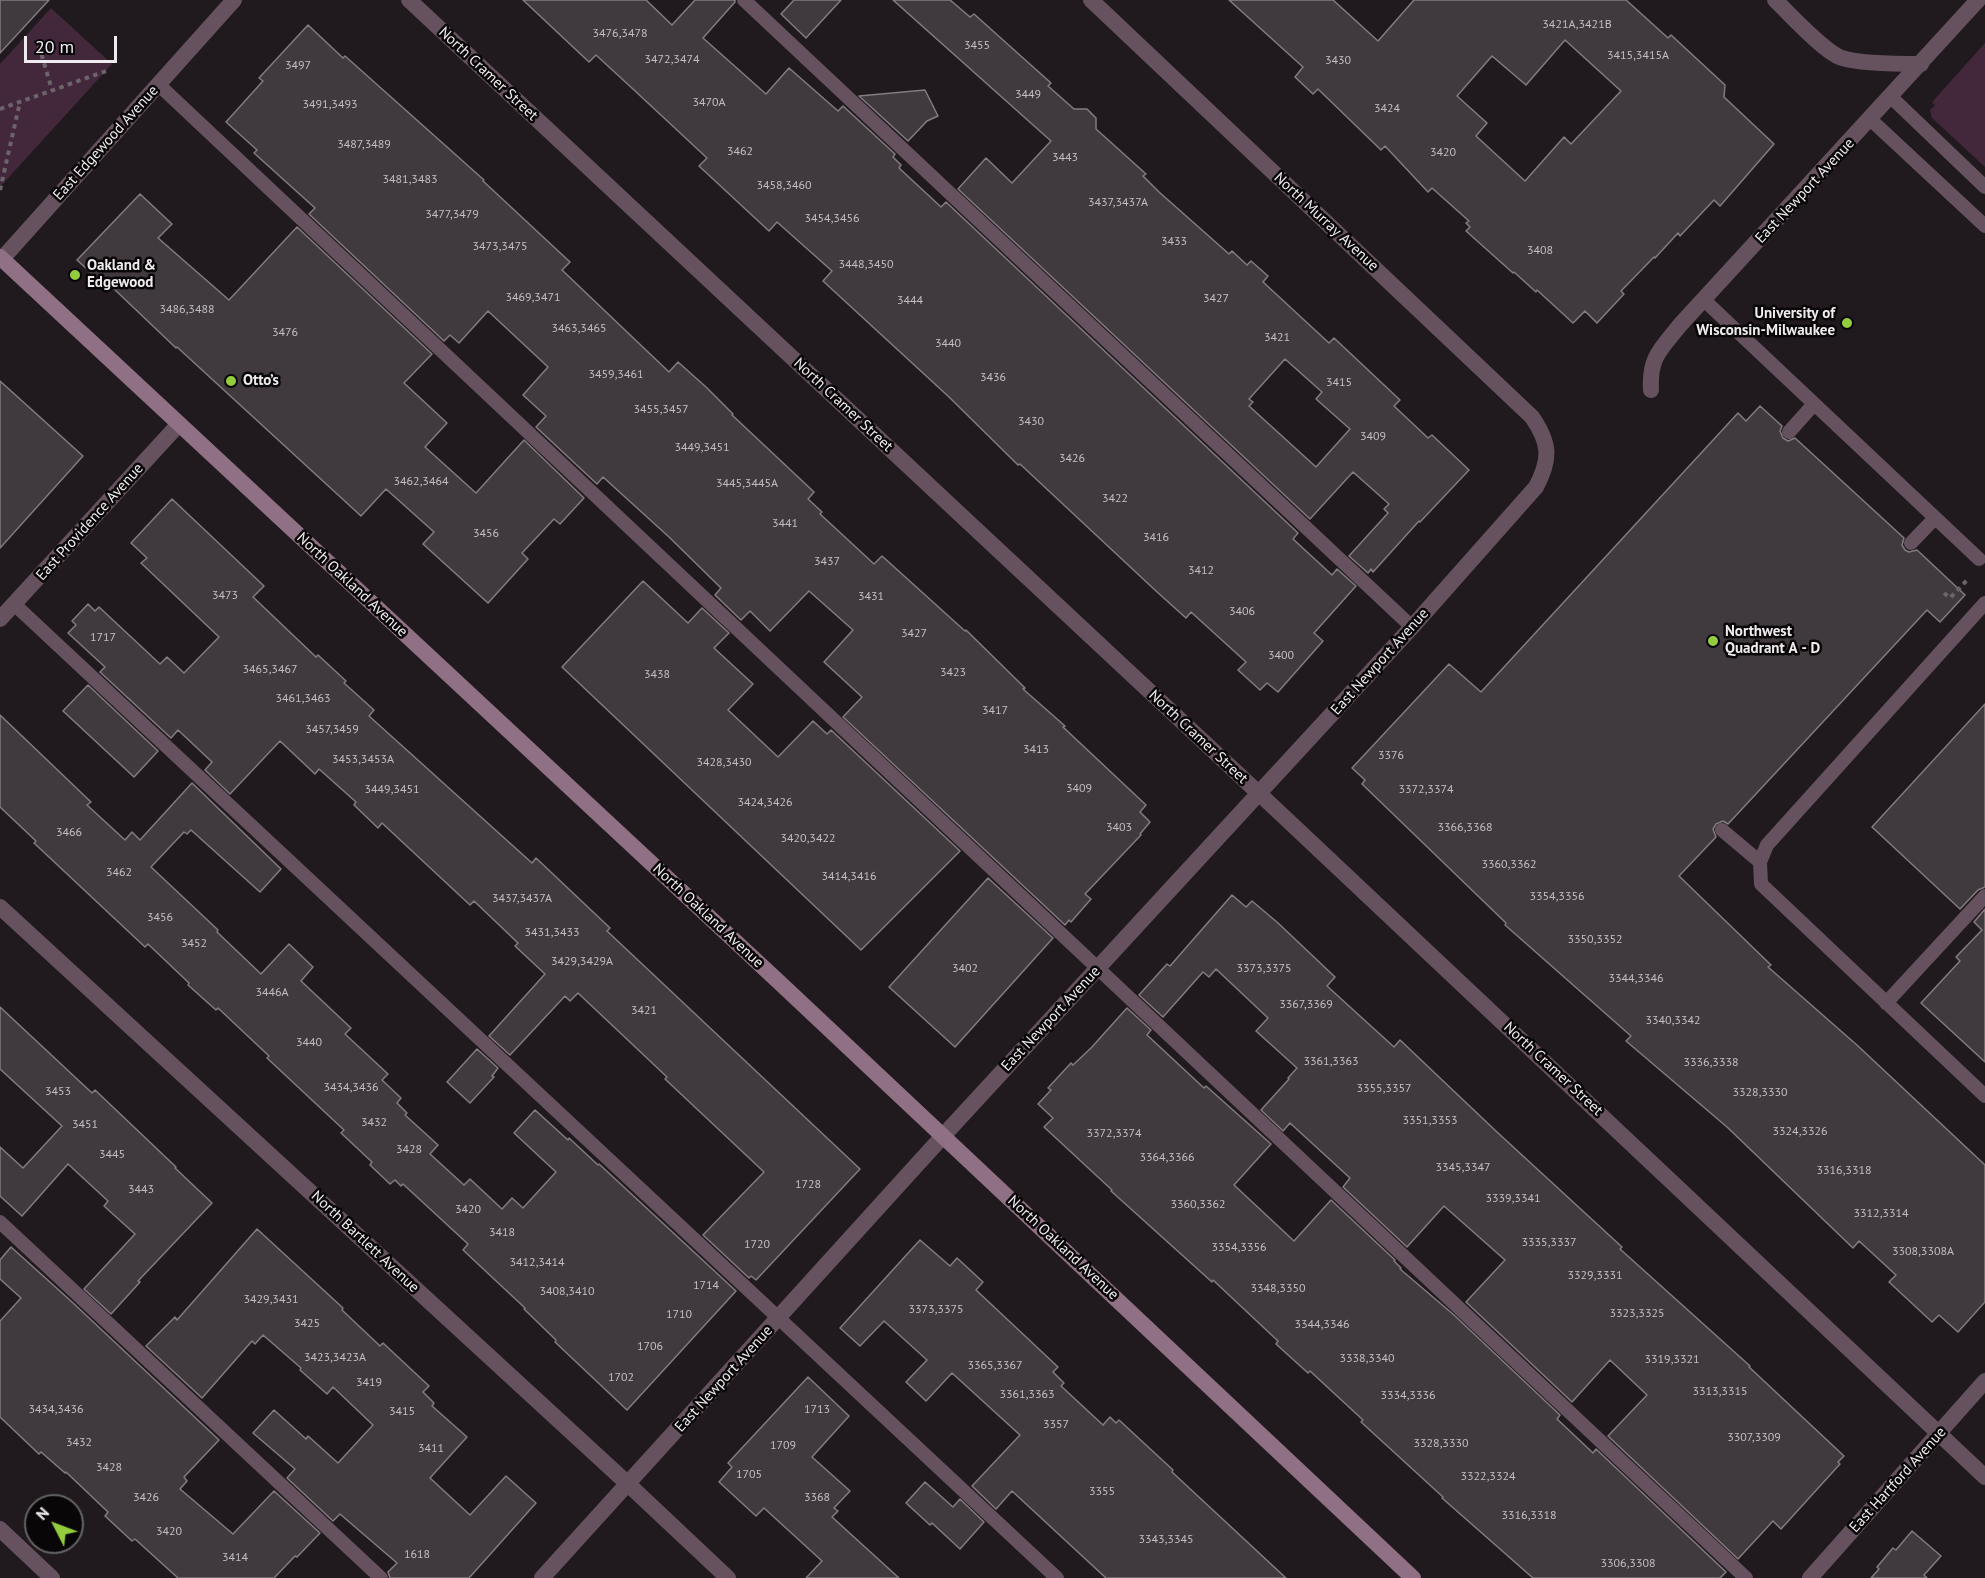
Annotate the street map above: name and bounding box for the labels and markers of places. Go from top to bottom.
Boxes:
place label: Oakland & Edgewood [87,257,156,292]
marker: Oakland & Edgewood [68,268,82,282]
place label: University of Wisconsin-Milwaukee [1696,305,1835,340]
marker: University of Wisconsin-Milwaukee [1840,316,1854,330]
place label: Otto’s [243,372,279,390]
marker: Otto’s [224,374,238,388]
place label: Northwest Quadrant A - D [1725,623,1820,658]
marker: Northwest Quadrant A - D [1706,634,1720,648]

